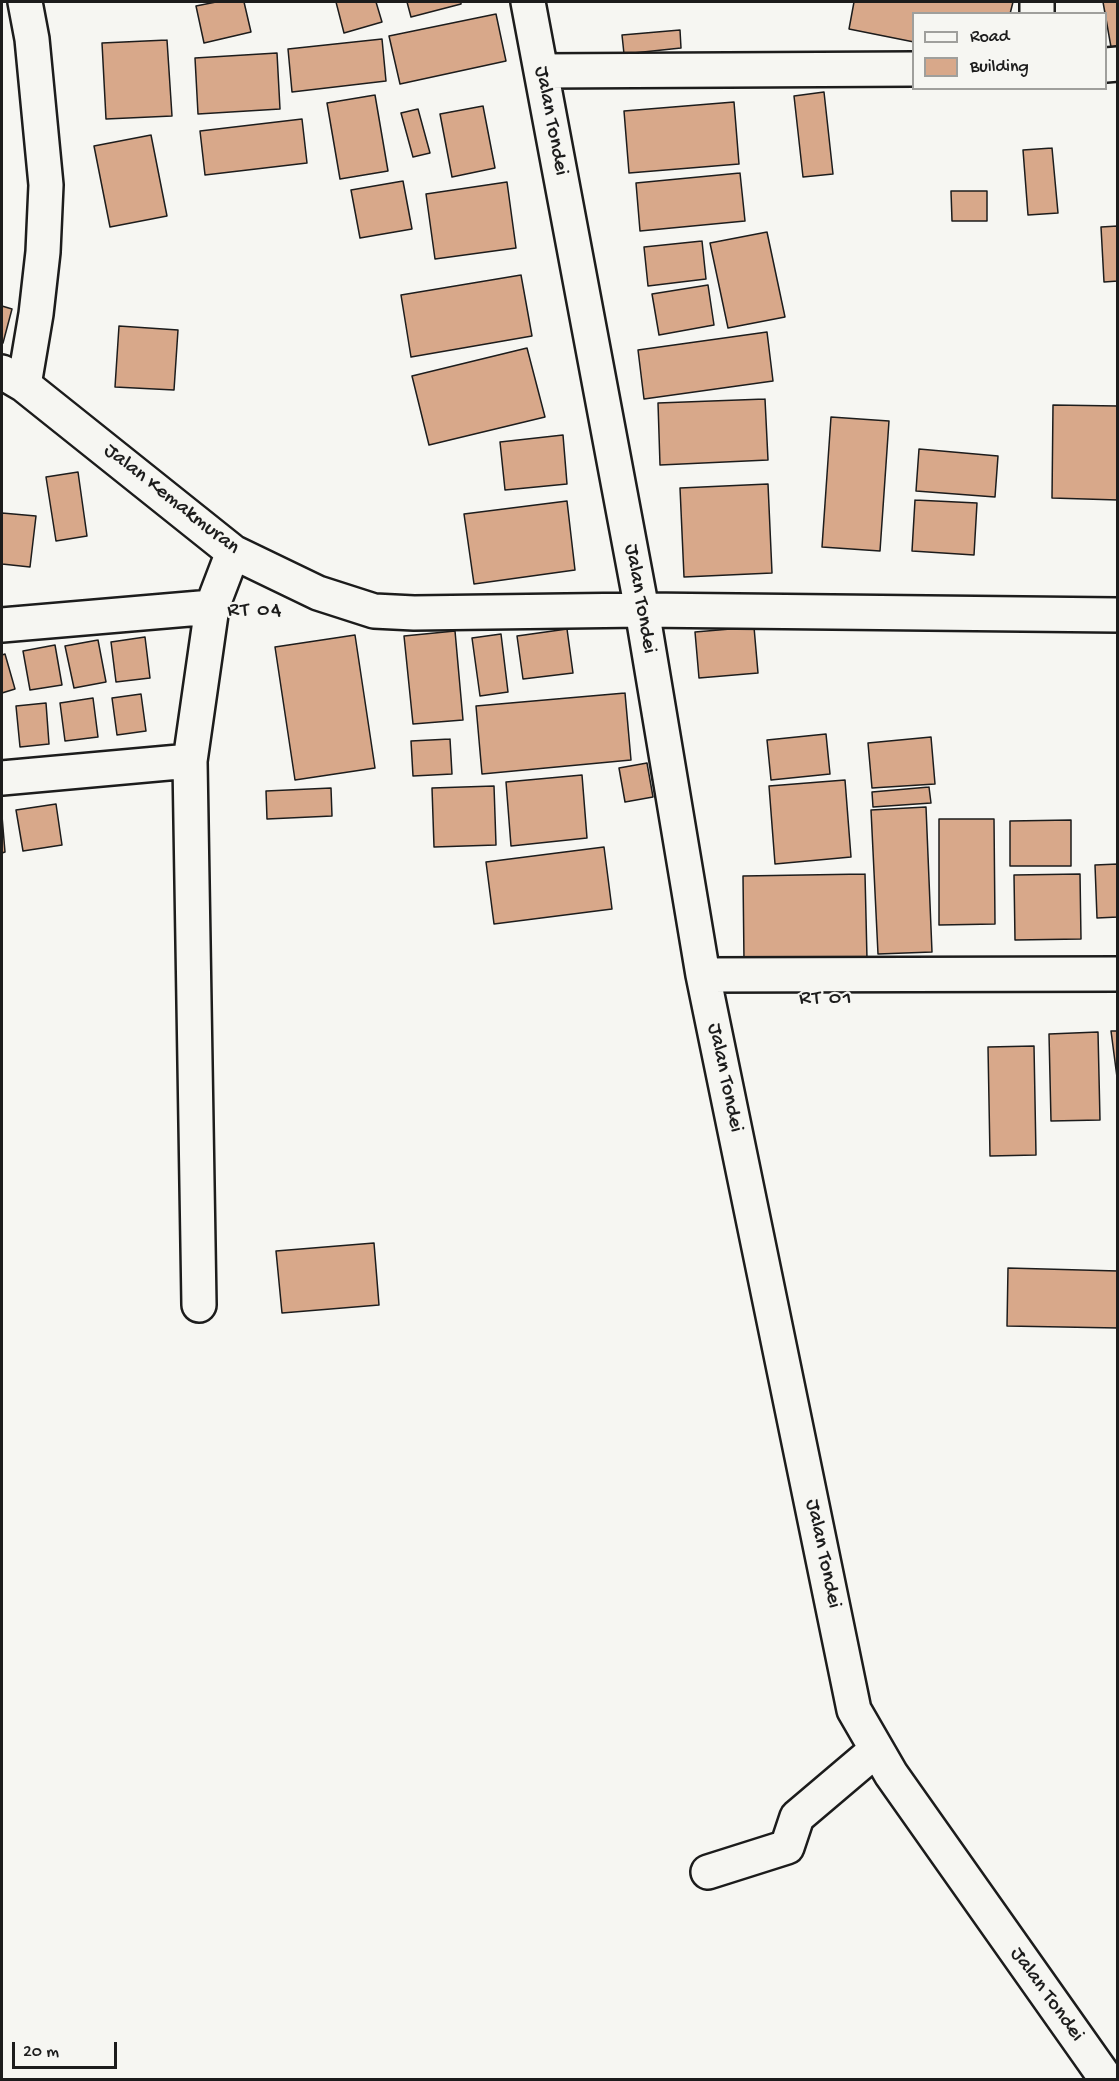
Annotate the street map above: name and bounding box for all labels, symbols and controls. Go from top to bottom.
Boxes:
legend [912,12,1107,90]
text: Road [970,27,1009,48]
text: Building [970,57,1029,78]
street label: Jalan Tondei [527,64,573,178]
street label: Jalan Kemakmuran [98,439,244,561]
street label: Jalan Tondei [617,542,661,656]
district label: RT 04 [227,599,283,625]
district label: RT 01 [799,987,853,1013]
street label: Jalan Tondei [700,1021,748,1135]
street label: Jalan Tondei [798,1497,846,1611]
street label: Jalan Tondei [1003,1943,1089,2047]
scale bar [15,2030,120,2068]
text: 20 m [23,2042,59,2063]

